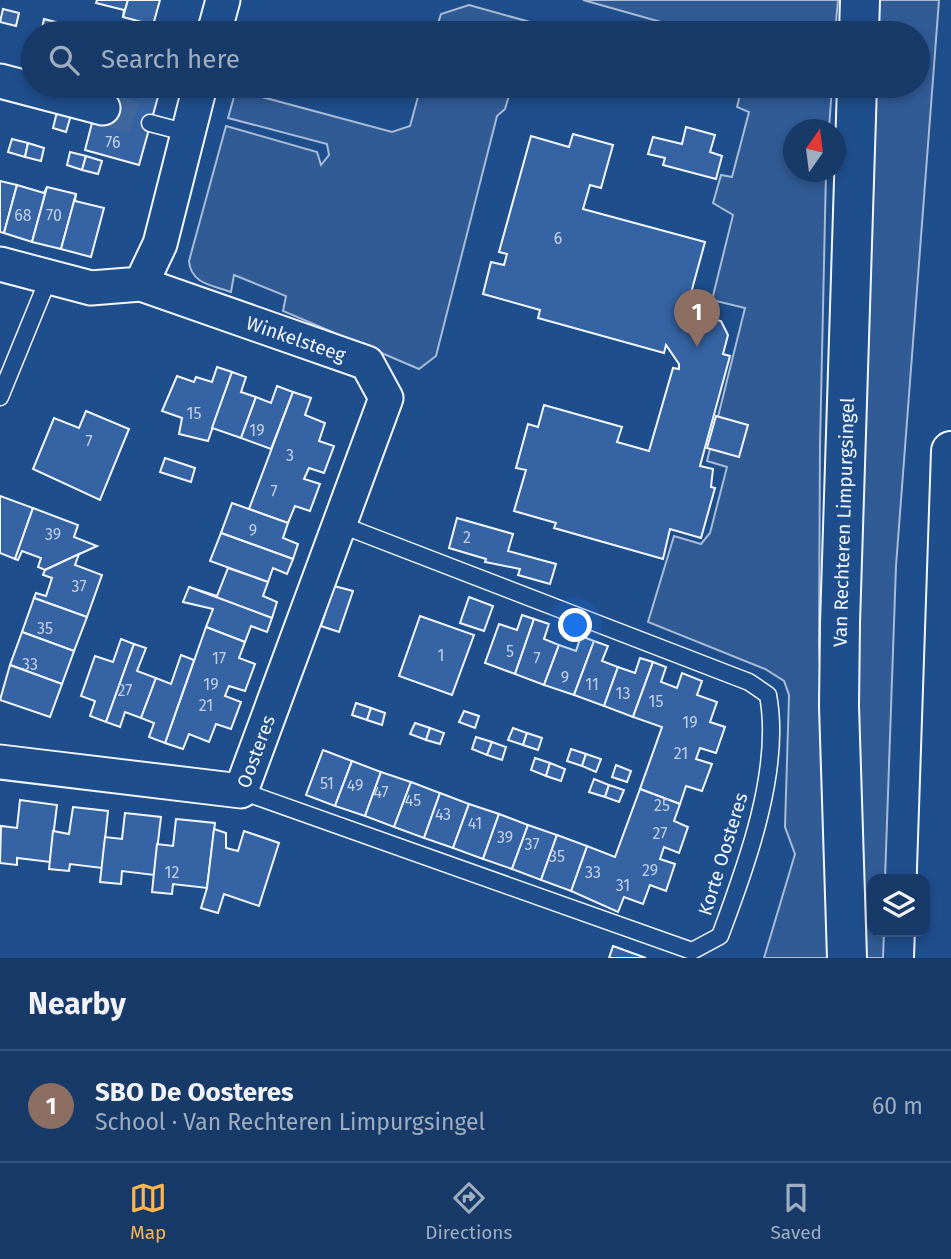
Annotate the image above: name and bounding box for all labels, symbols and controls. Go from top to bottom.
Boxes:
search box [21,21,930,98]
icon: search [45,41,83,79]
text: Search here [101,44,240,75]
north arrow [783,119,846,182]
house number: 76 [105,133,121,152]
house number: 68 [14,206,32,225]
house number: 70 [46,206,62,225]
house number: 6 [554,229,562,248]
pin: 1 [674,289,720,347]
street label: Winkelsteeg [243,311,349,367]
street label: Van Rechteren Limpurgsingel [828,397,859,647]
house number: 15 [187,404,201,423]
house number: 19 [249,421,265,440]
house number: 7 [85,432,93,451]
house number: 3 [286,446,294,465]
house number: 7 [270,482,278,501]
house number: 9 [249,521,257,540]
house number: 39 [45,525,61,544]
house number: 2 [463,528,471,547]
house number: 37 [71,577,87,596]
your location [558,608,592,642]
house number: 35 [37,619,53,638]
house number: 5 [506,642,514,661]
house number: 1 [438,646,444,665]
house number: 17 [212,649,226,668]
house number: 7 [533,649,541,668]
house number: 33 [22,655,38,674]
house number: 9 [561,668,569,687]
house number: 19 [203,675,219,694]
house number: 11 [585,675,599,694]
house number: 27 [118,681,132,700]
house number: 13 [616,684,630,703]
house number: 15 [649,692,663,711]
house number: 21 [199,696,213,715]
street label: Oosteres [232,712,280,791]
house number: 19 [682,713,698,732]
house number: 21 [674,744,688,763]
house number: 51 [320,774,334,793]
house number: 49 [347,776,363,795]
house number: 47 [373,783,389,802]
street label: Korte Oosteres [693,790,753,918]
house number: 45 [405,791,421,810]
house number: 25 [654,796,670,815]
house number: 43 [435,805,451,824]
house number: 41 [468,814,482,833]
house number: 27 [653,824,667,843]
house number: 39 [497,828,513,847]
house number: 37 [524,835,540,854]
house number: 35 [549,847,565,866]
house number: 29 [642,861,658,880]
house number: 12 [165,863,179,882]
house number: 33 [585,863,601,882]
map controls [867,874,930,937]
button: layers [867,874,930,937]
house number: 31 [616,876,630,895]
text: Nearby [28,986,126,1022]
text: SBO De Oosteres [95,1077,294,1108]
text: 1 [46,1092,56,1120]
text: 60 m [872,1092,923,1120]
text: School · Van Rechteren Limpurgsingel [95,1108,485,1136]
tab: Map [129,1179,167,1244]
tab: Directions [425,1179,512,1244]
tab: Saved [771,1179,822,1244]

